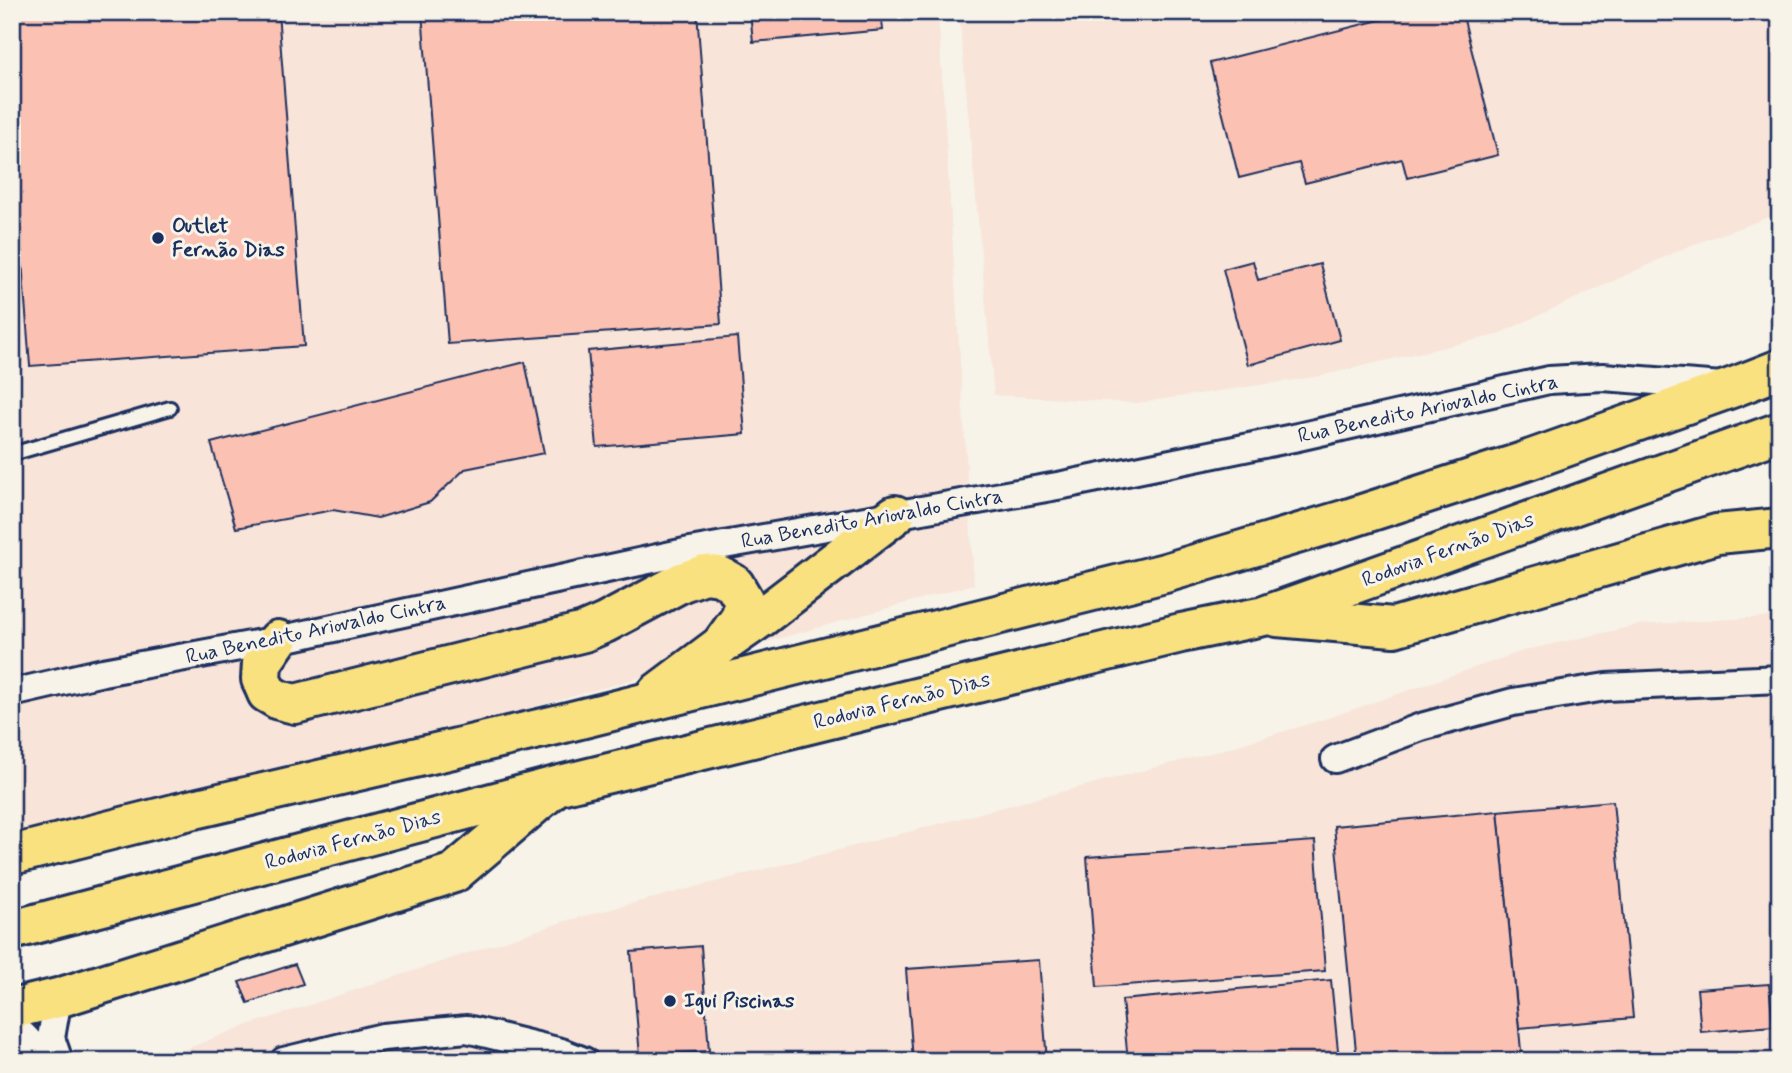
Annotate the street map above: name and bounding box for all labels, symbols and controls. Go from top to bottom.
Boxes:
place label: Outlet Fernão Dias [172,212,285,264]
marker: Outlet Fernão Dias [150,230,166,246]
street label: Rua Benedito Ariovaldo Cintra [1295,368,1561,450]
street label: Rua Benedito Ariovaldo Cintra [739,482,1005,556]
street label: Rodovia Fernão Dias [1358,506,1538,594]
street label: Rua Benedito Ariovaldo Cintra [183,589,449,671]
street label: Rodovia Fernão Dias [811,665,993,737]
street label: Rodovia Fernão Dias [262,803,444,877]
place label: Igui Piscinas [684,987,795,1015]
marker: Igui Piscinas [662,993,678,1009]

